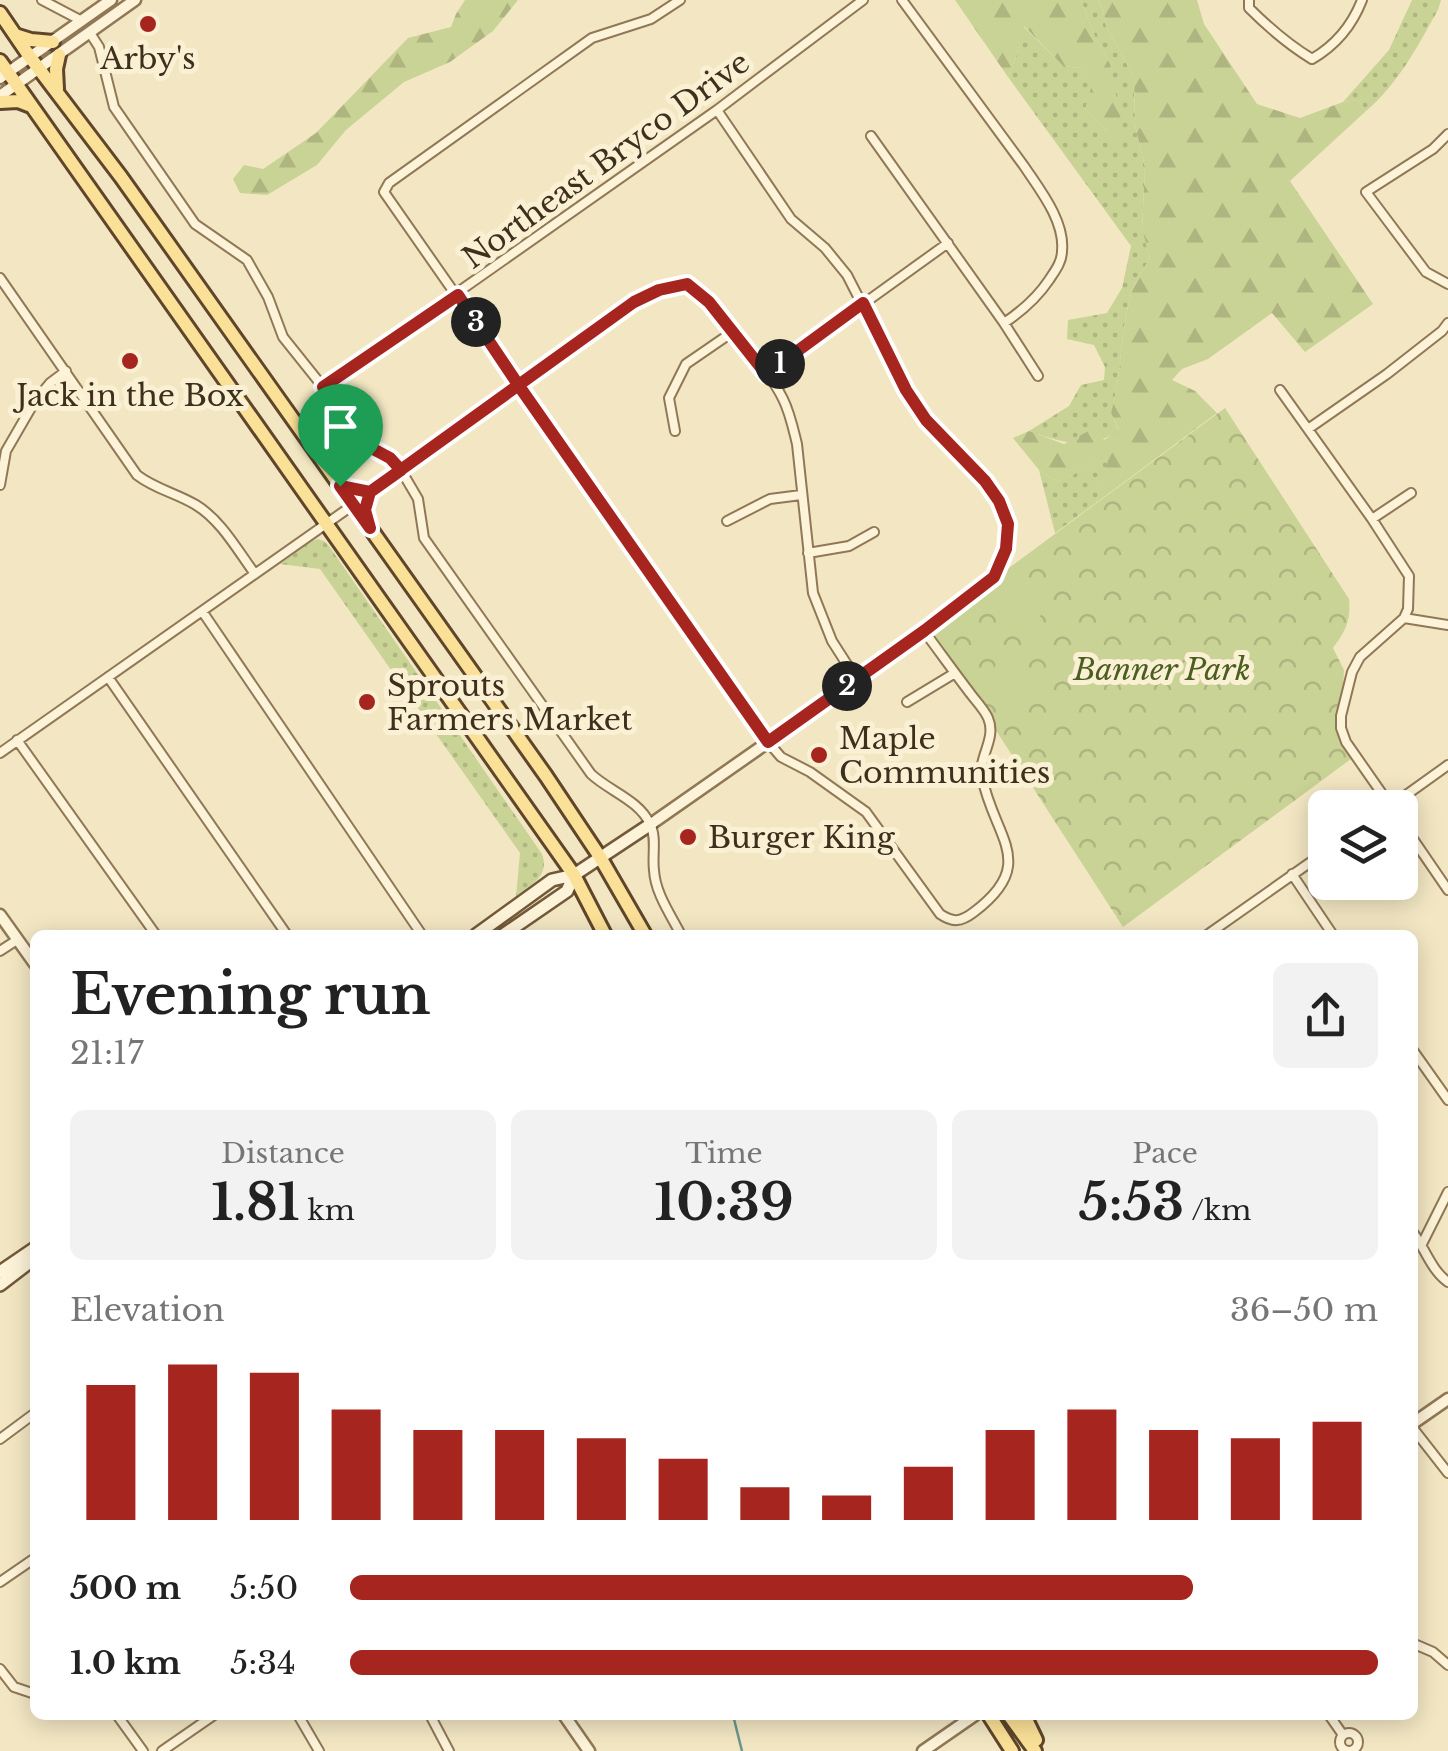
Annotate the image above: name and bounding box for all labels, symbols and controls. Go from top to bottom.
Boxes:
marker: Arby's [137,13,159,35]
place label: Arby's [99,40,196,77]
street label: Northeast Bryco Drive [455,44,757,276]
pin: 3 [451,297,501,347]
text: 3 [467,304,485,339]
pin: 1 [755,339,805,389]
text: 1 [774,346,786,381]
marker: Jack in the Box [119,350,141,372]
place label: Jack in the Box [12,377,244,414]
pin [298,384,383,487]
icon: arrive [313,399,368,454]
park label: Banner Park [1072,651,1251,688]
pin: 2 [822,661,872,711]
place label: Sprouts Farmers Market [387,667,633,738]
text: 2 [838,668,856,703]
marker: Sprouts Farmers Market [356,691,378,713]
place label: Maple Communities [839,720,1050,791]
marker: Maple Communities [808,744,830,766]
map controls [1308,790,1418,900]
button: layers [1308,790,1418,900]
place label: Burger King [708,819,896,856]
marker: Burger King [677,826,699,848]
text: Evening run [70,961,430,1029]
button: share [1273,963,1378,1068]
text: 21:17 [70,1033,143,1073]
text: Distance [221,1136,345,1171]
text: Time [685,1136,763,1171]
text: Pace [1132,1136,1198,1171]
text: 1.81 [211,1171,300,1234]
text: 10:39 [654,1171,794,1234]
text: 5:53 [1079,1171,1184,1234]
text: km [300,1193,355,1228]
text: /km [1184,1193,1251,1228]
text: Elevation [70,1290,224,1330]
text: 36–50 m [1230,1290,1378,1330]
text: 500 m [70,1568,181,1608]
text: 5:50 [230,1568,298,1608]
text: 1.0 km [70,1643,181,1683]
text: 5:34 [230,1643,296,1683]

